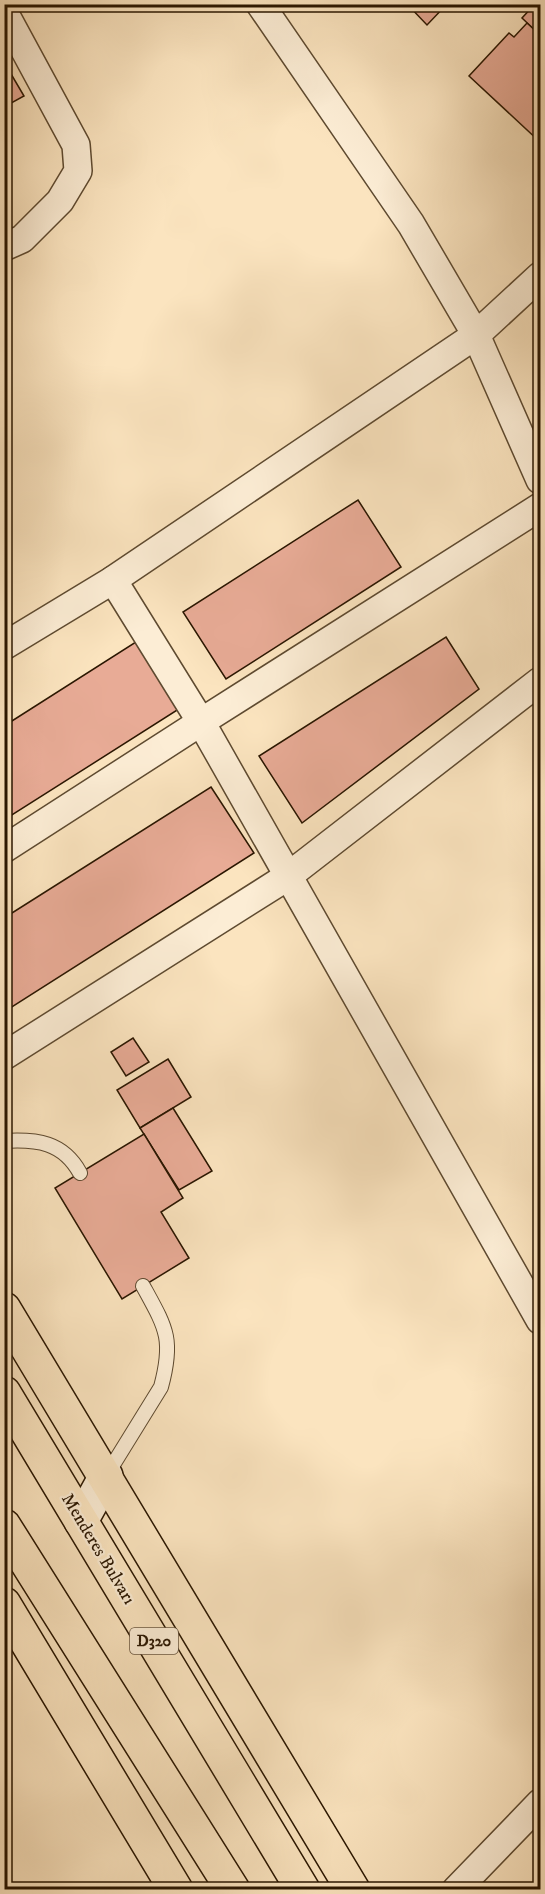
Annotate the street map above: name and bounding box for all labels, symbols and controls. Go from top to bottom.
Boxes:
street label: Menderes Bulvarı [56,1489,140,1609]
road number: D320 [130,1628,178,1654]

